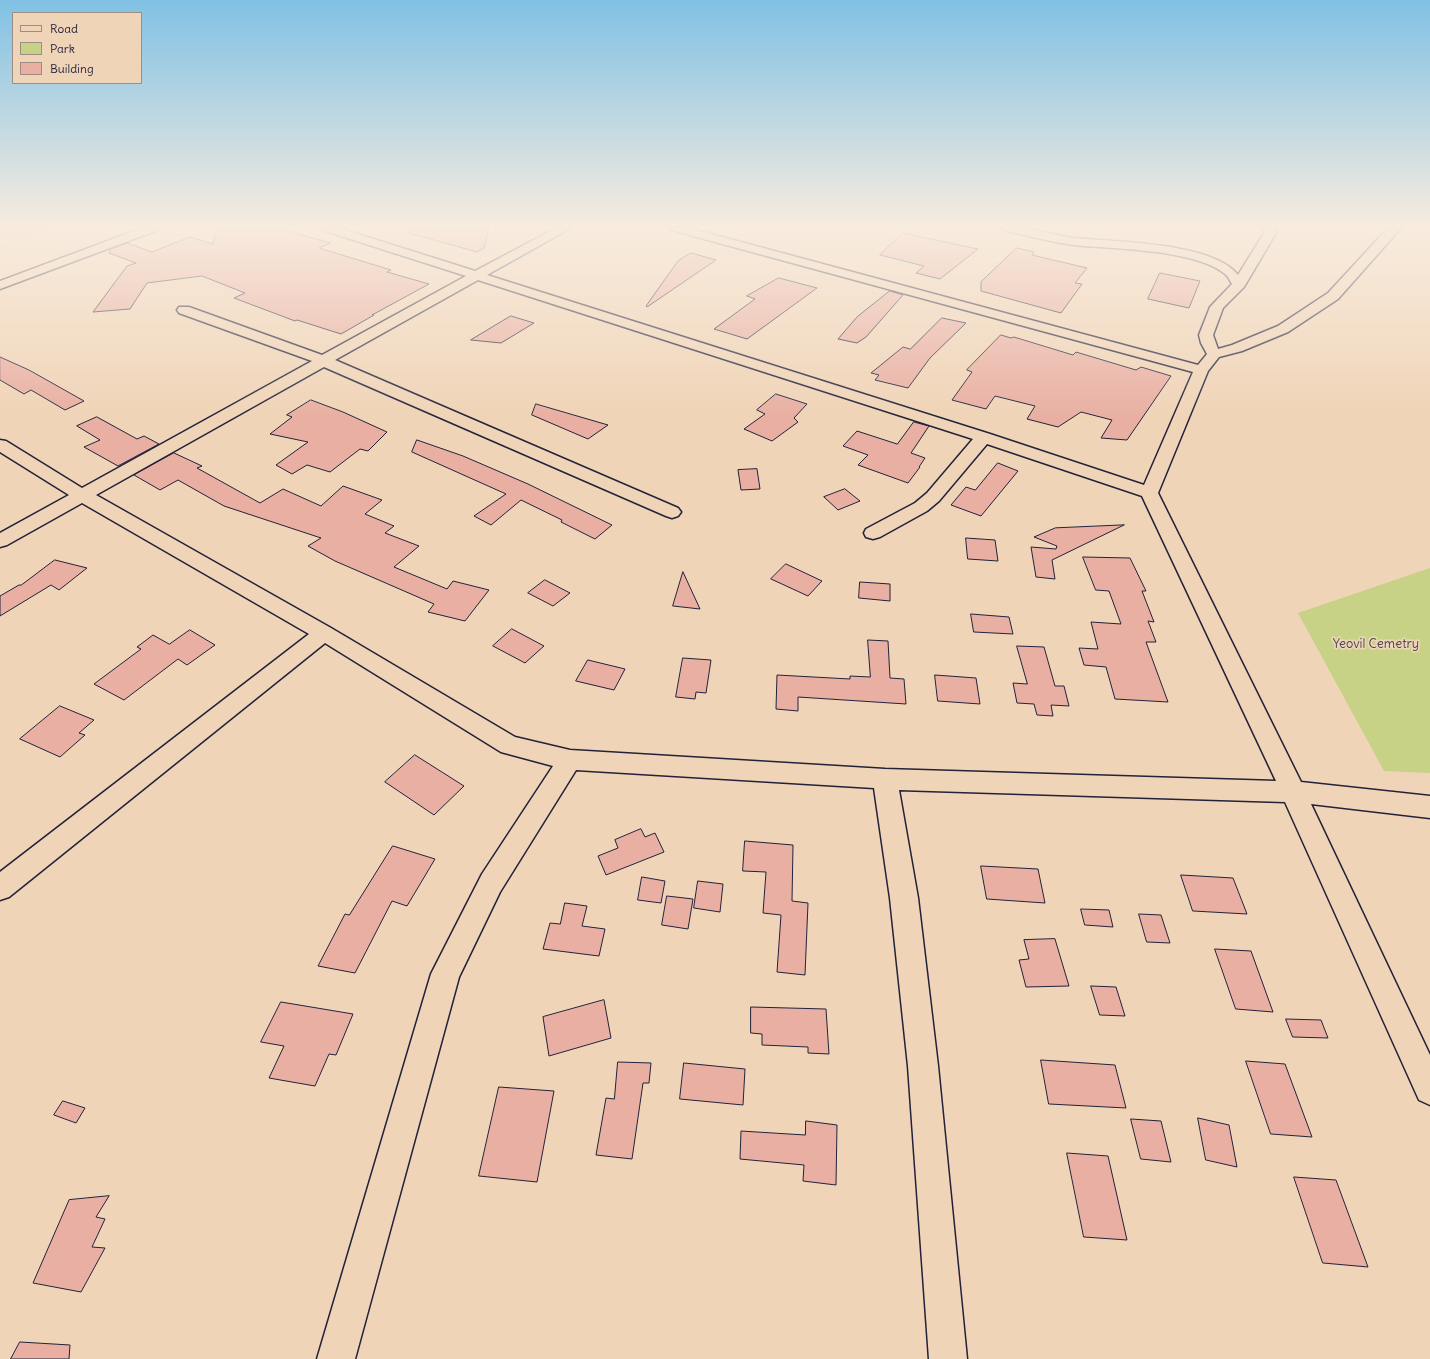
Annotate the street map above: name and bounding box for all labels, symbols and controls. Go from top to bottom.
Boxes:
legend [12,12,142,84]
text: Road [50,21,78,36]
text: Park [50,41,75,56]
text: Building [50,61,94,76]
park label: Yeovil Cemetry [1333,636,1419,652]

